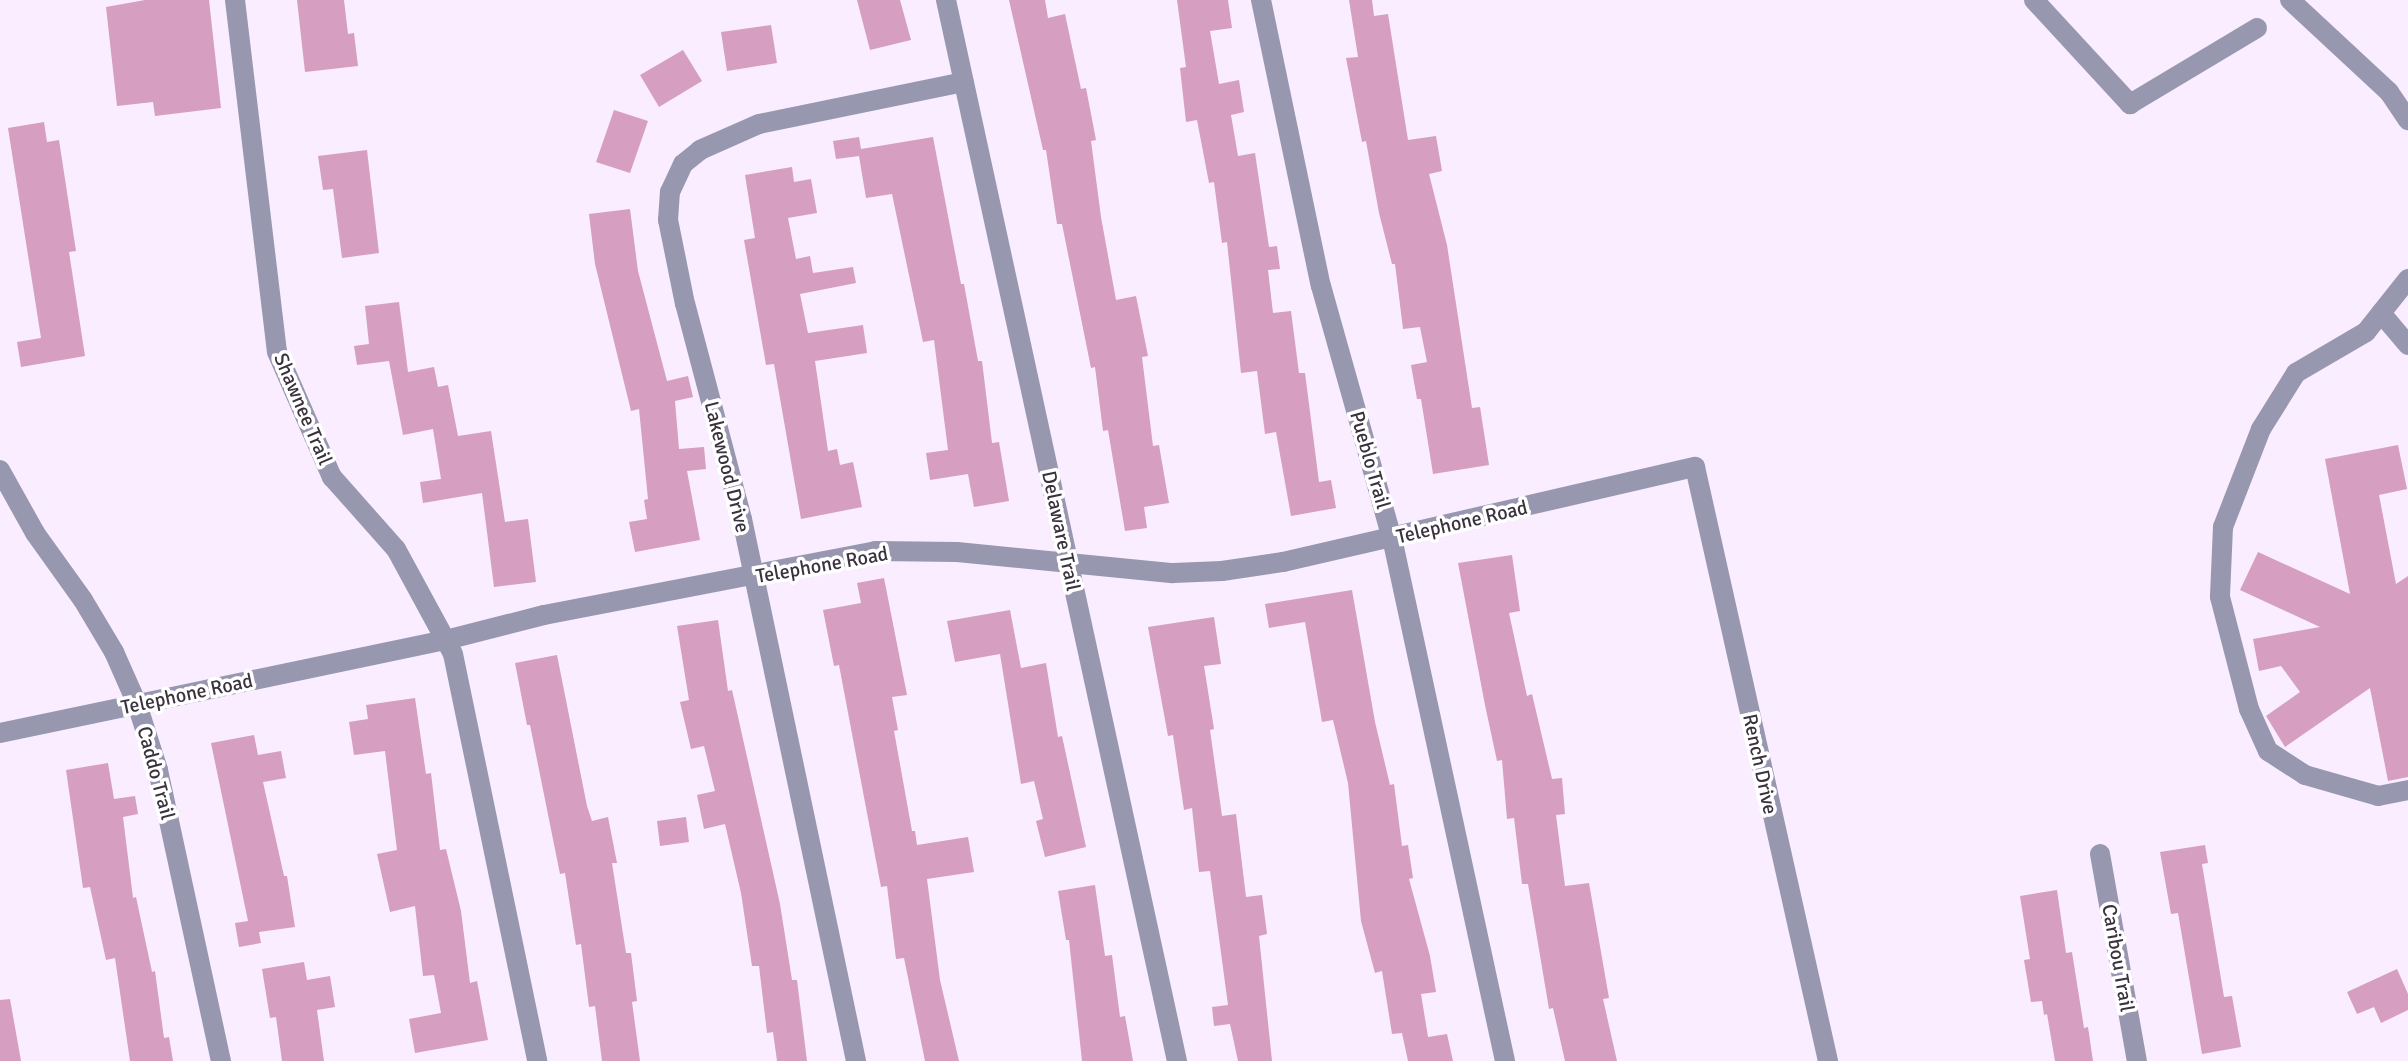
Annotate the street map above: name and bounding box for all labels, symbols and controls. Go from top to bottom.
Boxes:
street label: Shawnee Trail [269,349,337,469]
street label: Lakewood Drive [699,399,755,535]
street label: Pueblo Trail [1345,408,1395,512]
street label: Delaware Trail [1037,469,1085,593]
street label: Telephone Road [1394,495,1530,549]
street label: Telephone Road [754,542,890,588]
street label: Telephone Road [119,668,255,720]
street label: Rench Drive [1738,712,1782,816]
street label: Caddo Trail [132,724,180,822]
street label: Caribou Trail [2097,902,2139,1014]

